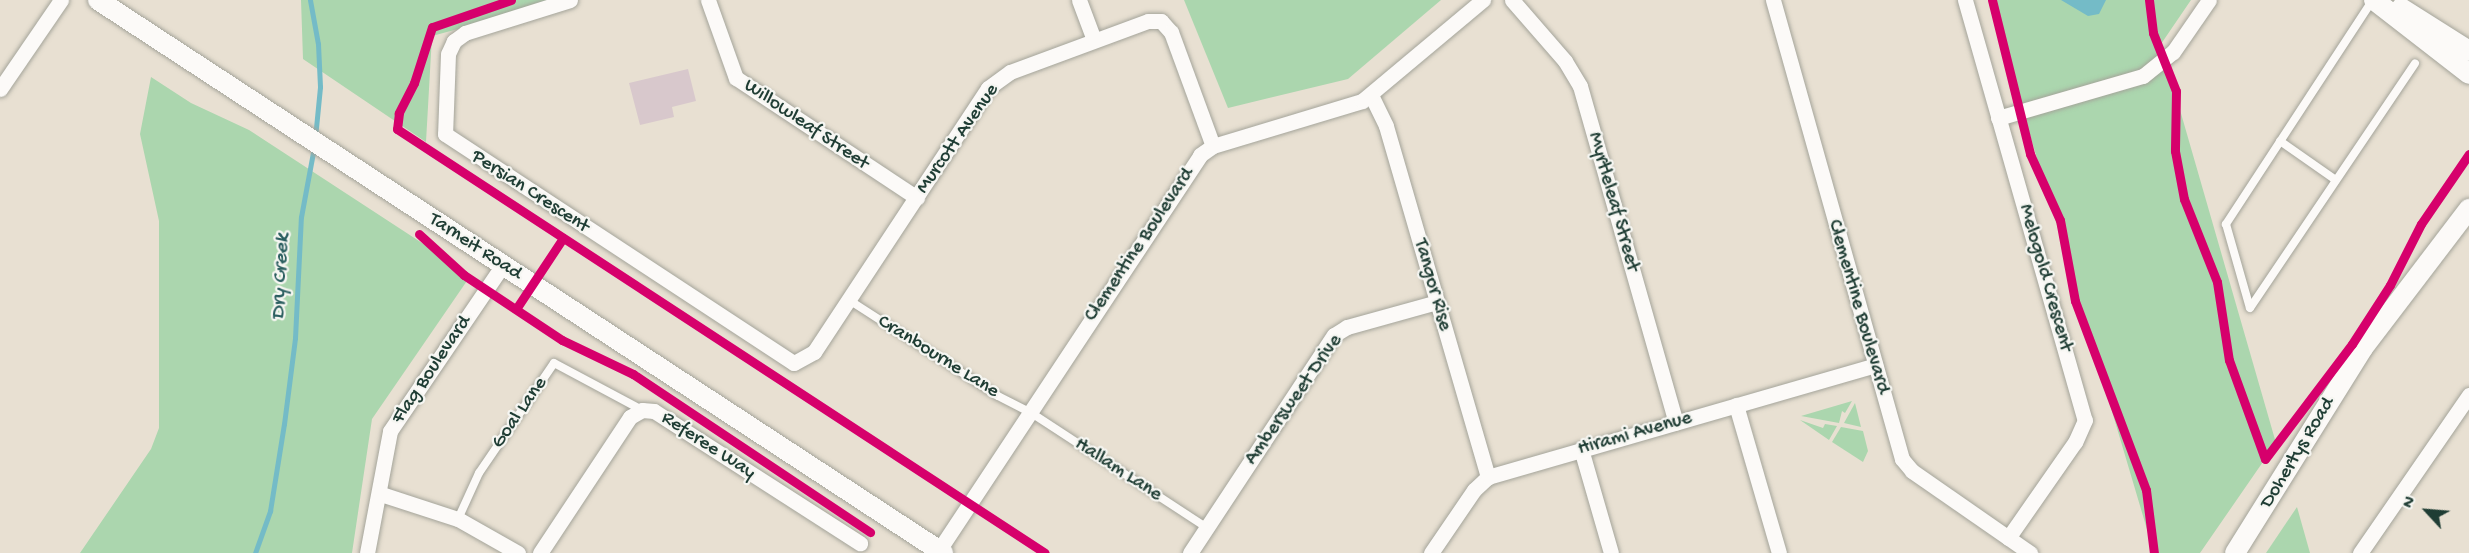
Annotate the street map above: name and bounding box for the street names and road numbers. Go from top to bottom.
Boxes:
street label: Willowleaf Street [739,74,873,176]
street label: Murcott Avenue [911,79,1005,199]
street label: Myrtleleaf Street [1582,130,1644,274]
street label: Persian Crescent [466,145,594,239]
street label: Clementine Boulevard [1080,164,1200,326]
street label: Melogold Crescent [2013,202,2077,354]
street label: Tarneit Road [424,208,526,286]
street label: Clementine Boulevard [1822,217,1894,397]
street label: Tangor Rise [1407,236,1457,334]
street label: Cranbourne Lane [873,310,1003,404]
street label: Flag Boulevard [387,311,477,429]
street label: Ambersweet Drive [1240,330,1348,470]
street label: Goal Lane [487,373,553,453]
street label: Dohertys Road [2255,393,2341,513]
street label: Hirami Avenue [1575,406,1695,462]
street label: Referee Way [656,407,760,485]
street label: Hallam Lane [1070,433,1166,507]

